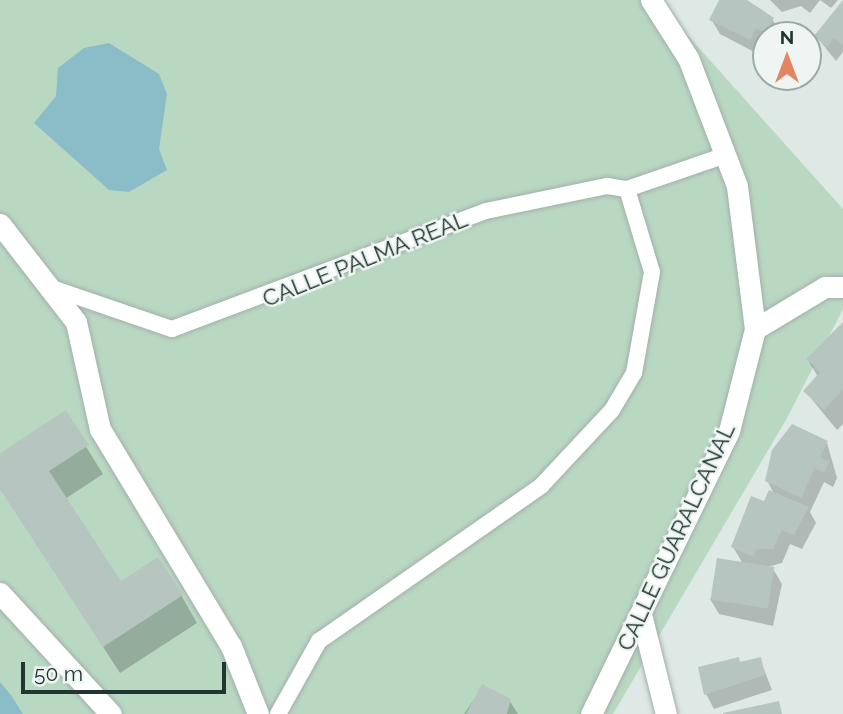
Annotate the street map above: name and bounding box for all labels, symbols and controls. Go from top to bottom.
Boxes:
north arrow [752,21,822,91]
text: N [780,26,794,48]
street label: CALLE PALMA REAL [258,205,472,313]
street label: CALLE GUARALCANAL [611,419,741,655]
scale bar [24,648,229,692]
text: 50 m [34,661,83,686]

